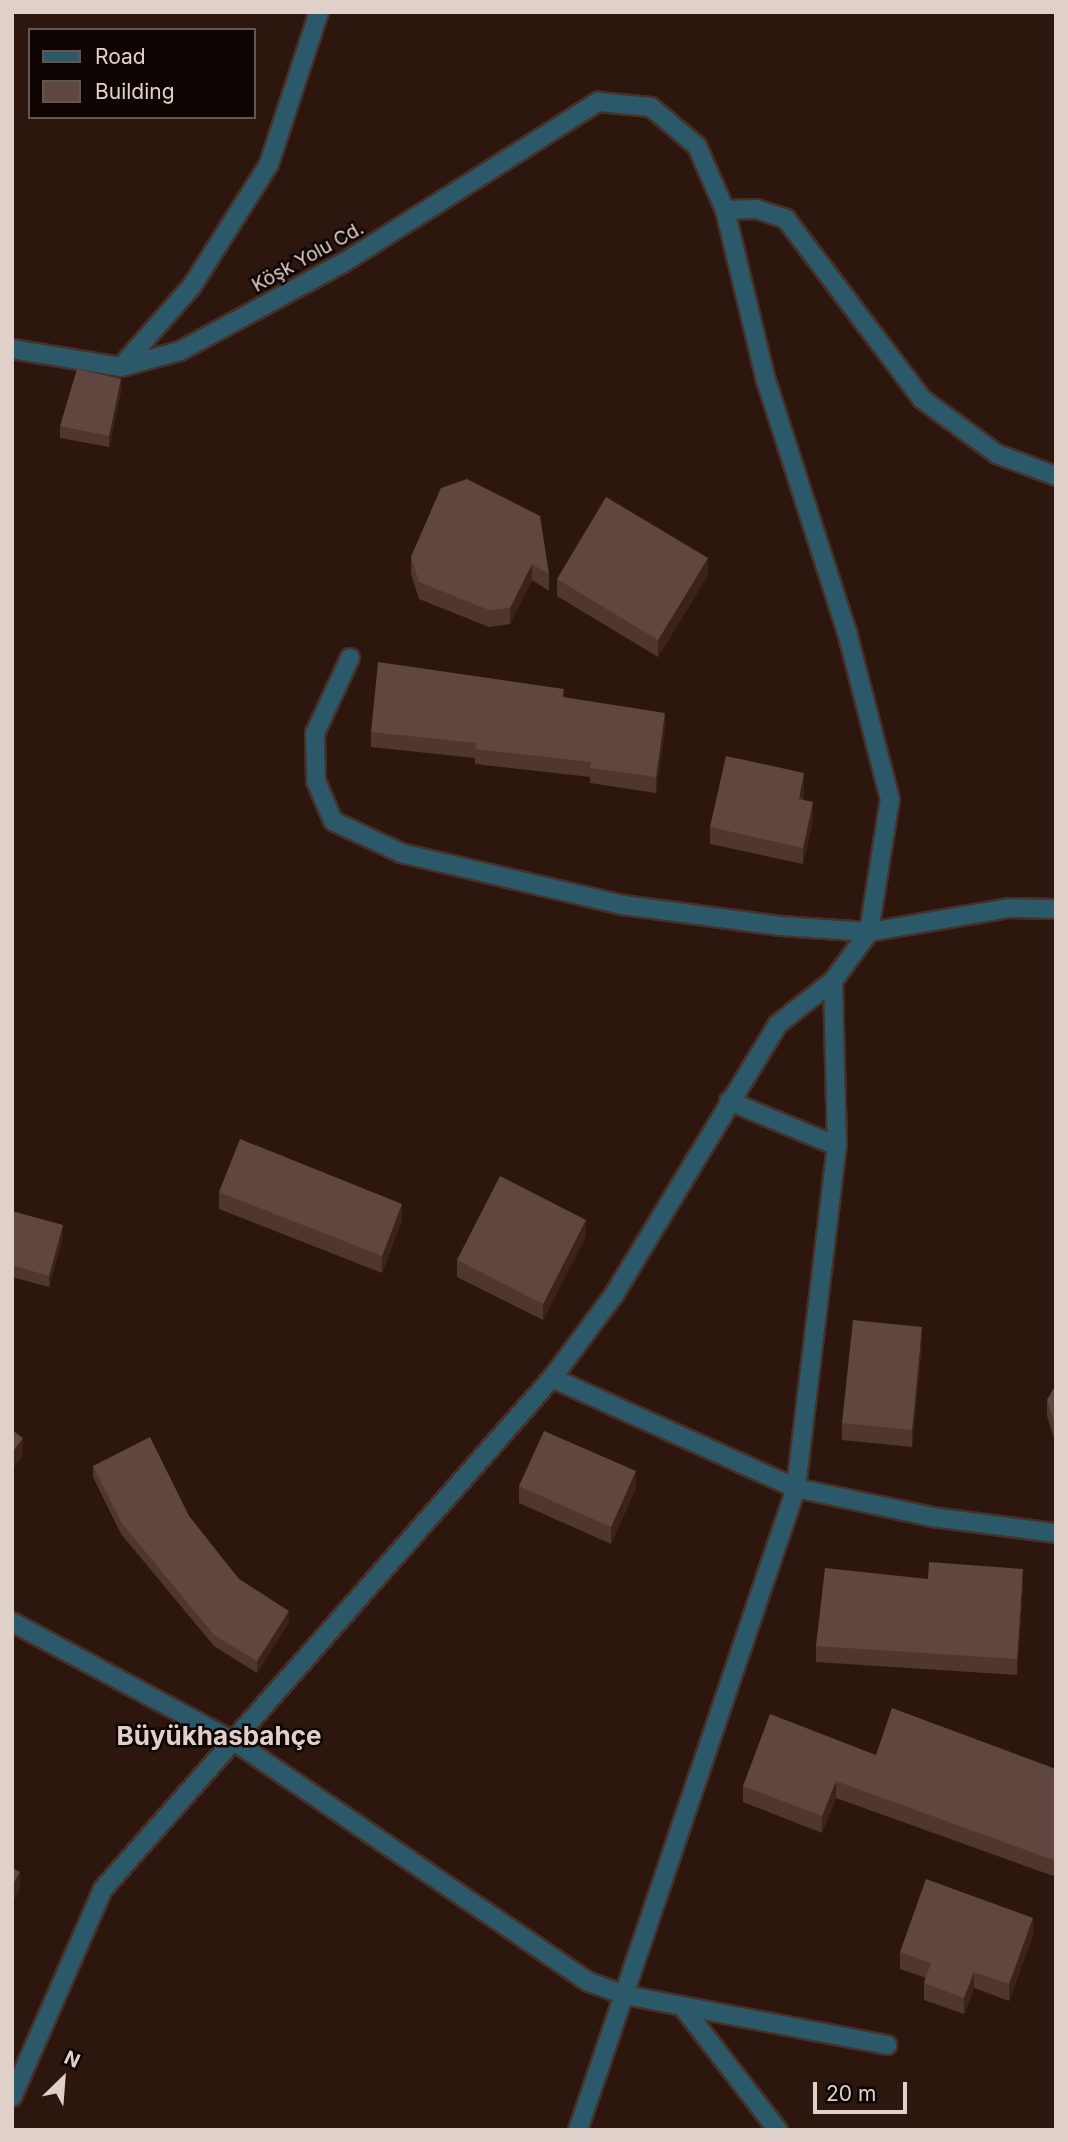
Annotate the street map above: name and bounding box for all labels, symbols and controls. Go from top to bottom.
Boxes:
legend [28,28,256,119]
text: Road [95,44,146,69]
text: Building [95,79,175,104]
street label: Köşk Yolu Cd. [248,217,368,297]
district label: Büyükhasbahçe [117,1720,321,1752]
north arrow [28,2044,98,2114]
text: N [61,2046,84,2073]
scale bar [816,2068,911,2112]
text: 20 m [826,2081,876,2106]

